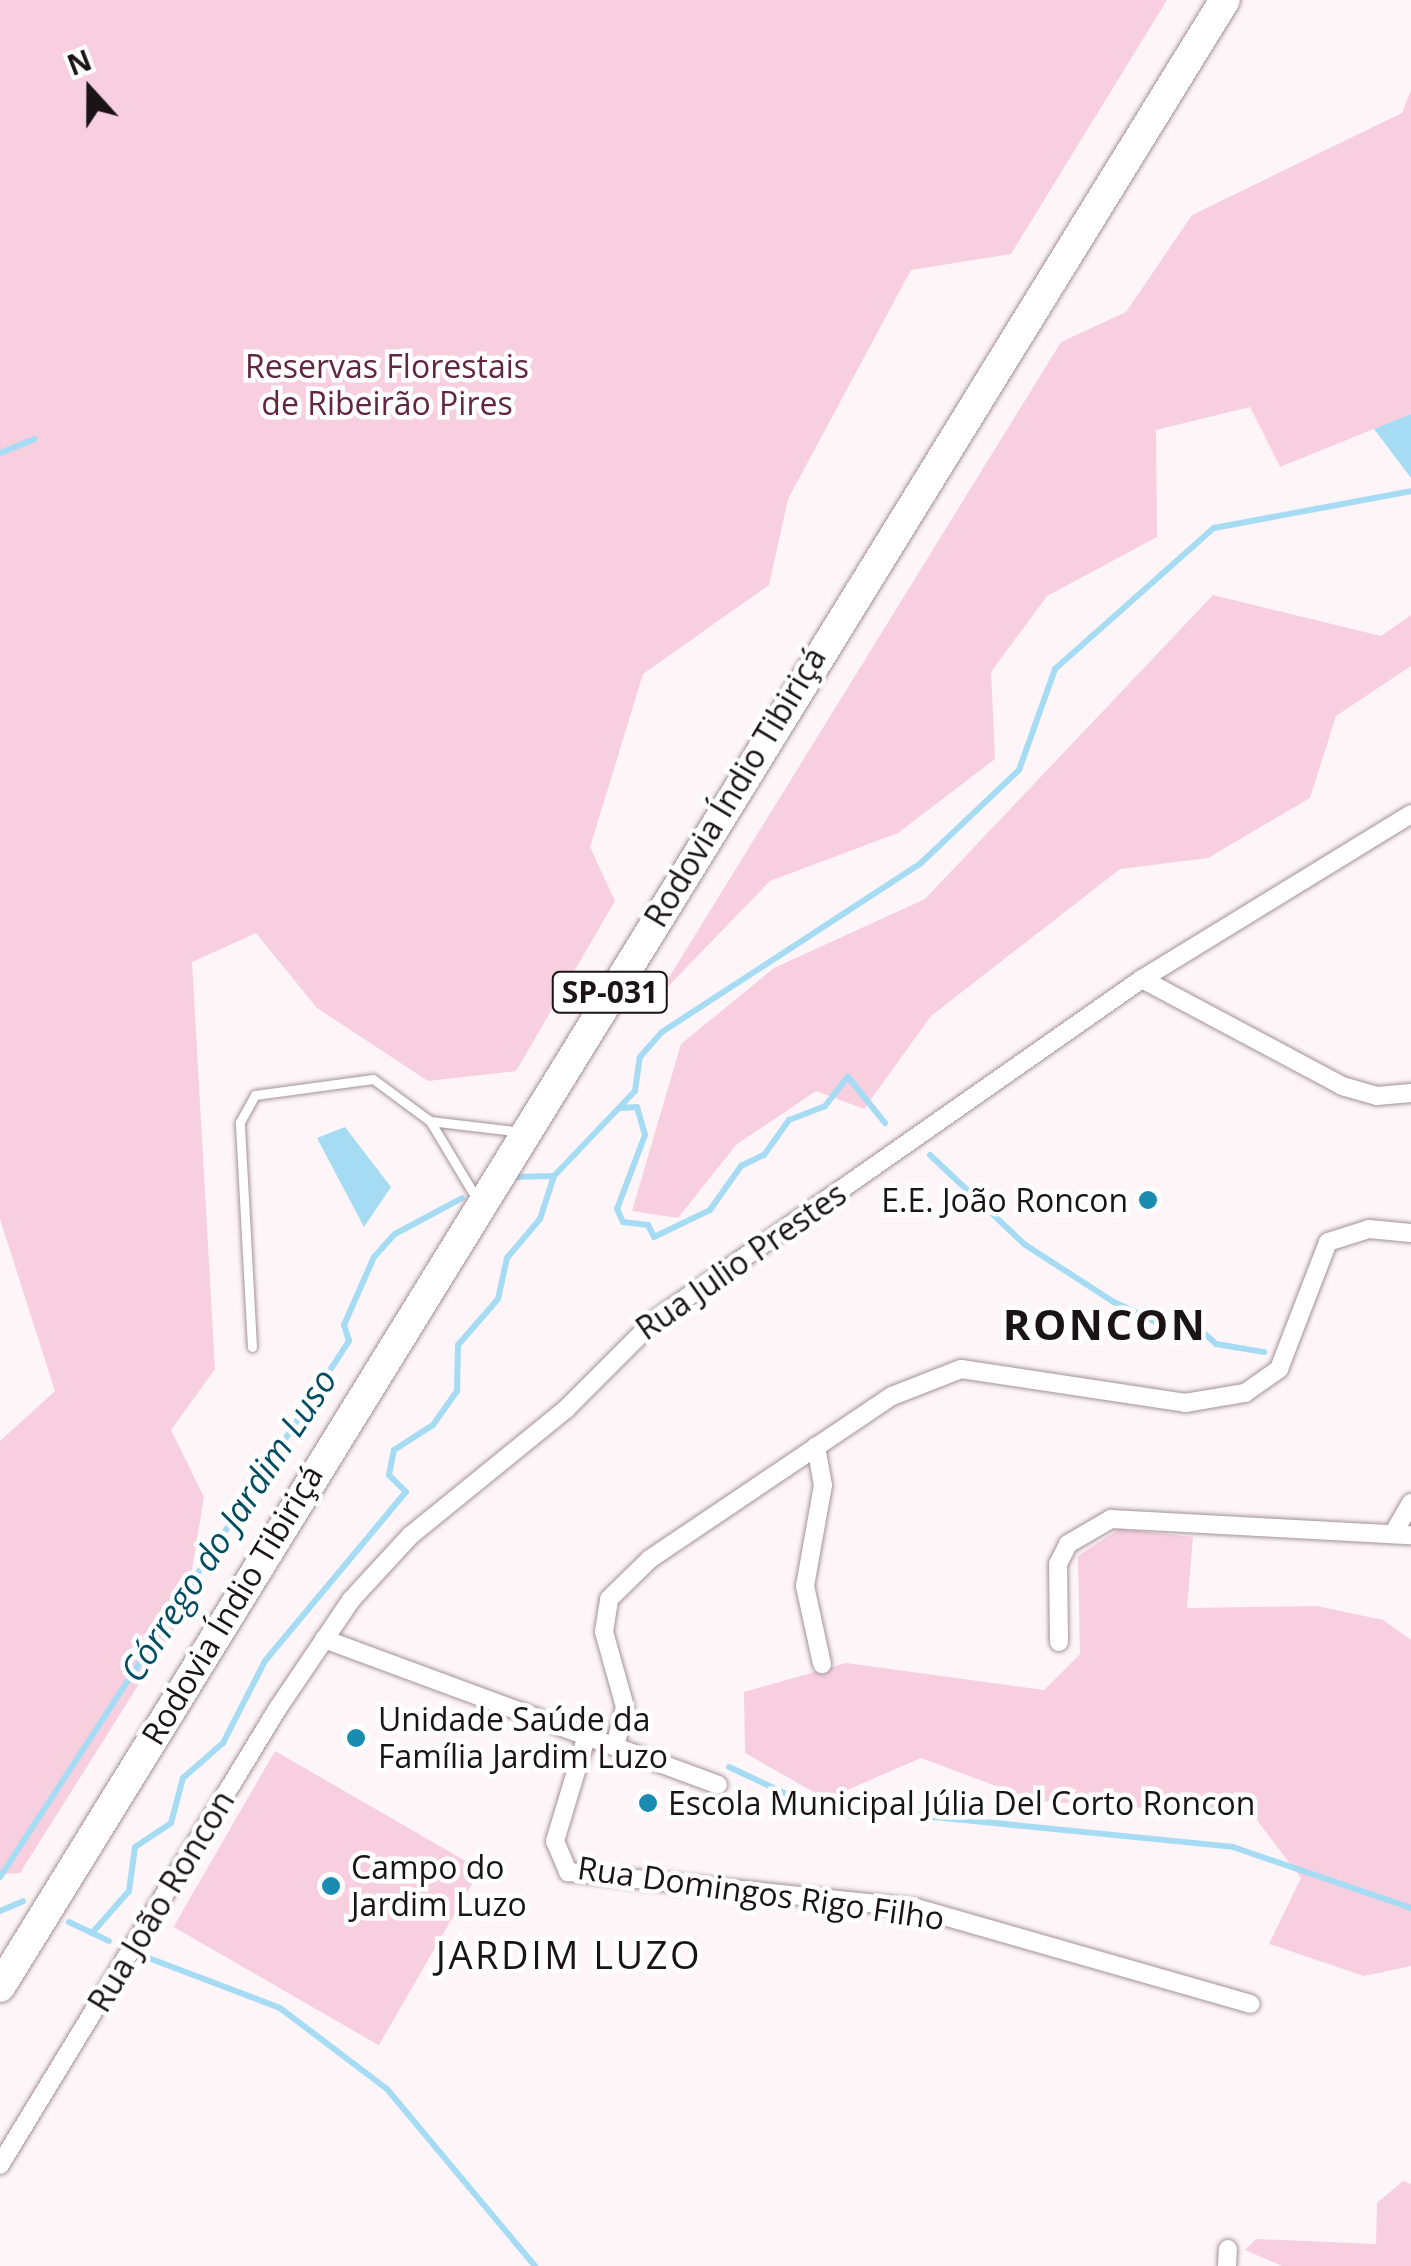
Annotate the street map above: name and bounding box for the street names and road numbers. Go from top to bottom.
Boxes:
street label: Rodovia Índio Tibiriçá [636,640,834,934]
road number: SP-031 [550,967,670,1017]
street label: Rua Julio Prestes [629,1174,853,1348]
street label: Rodovia Índio Tibiriçá [133,1458,331,1752]
street label: Rua João Roncon [80,1783,242,2019]
street label: Rua Domingos Rigo Filho [575,1848,947,1938]

